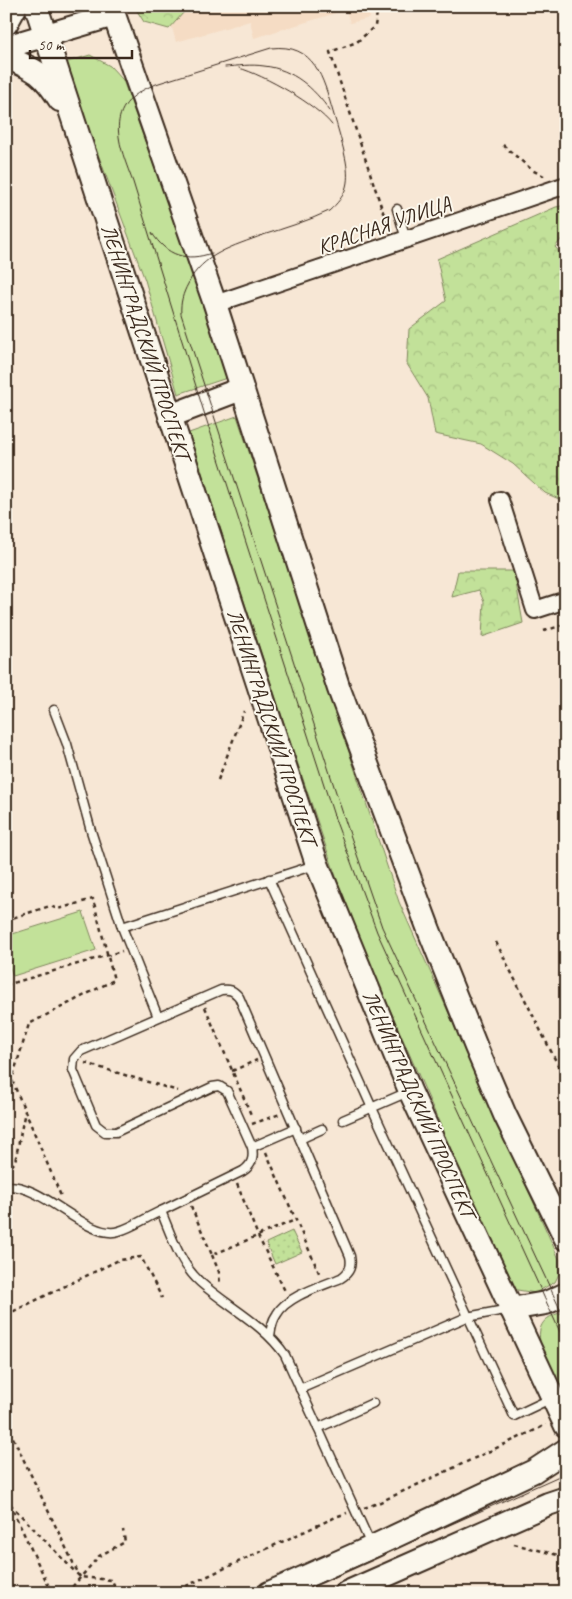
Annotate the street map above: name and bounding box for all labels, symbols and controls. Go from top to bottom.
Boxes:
scale bar [30,28,132,60]
text: 50 m [38,36,65,55]
street label: КРАСНАЯ УЛИЦА [314,190,455,260]
street label: ЛЕНИНГРАДСКИЙ ПРОСПЕКТ [96,221,198,468]
street label: ЛЕНИНГРАДСКИЙ ПРОСПЕКТ [222,606,324,853]
street label: ЛЕНИНГРАДСКИЙ ПРОСПЕКТ [357,986,483,1227]

